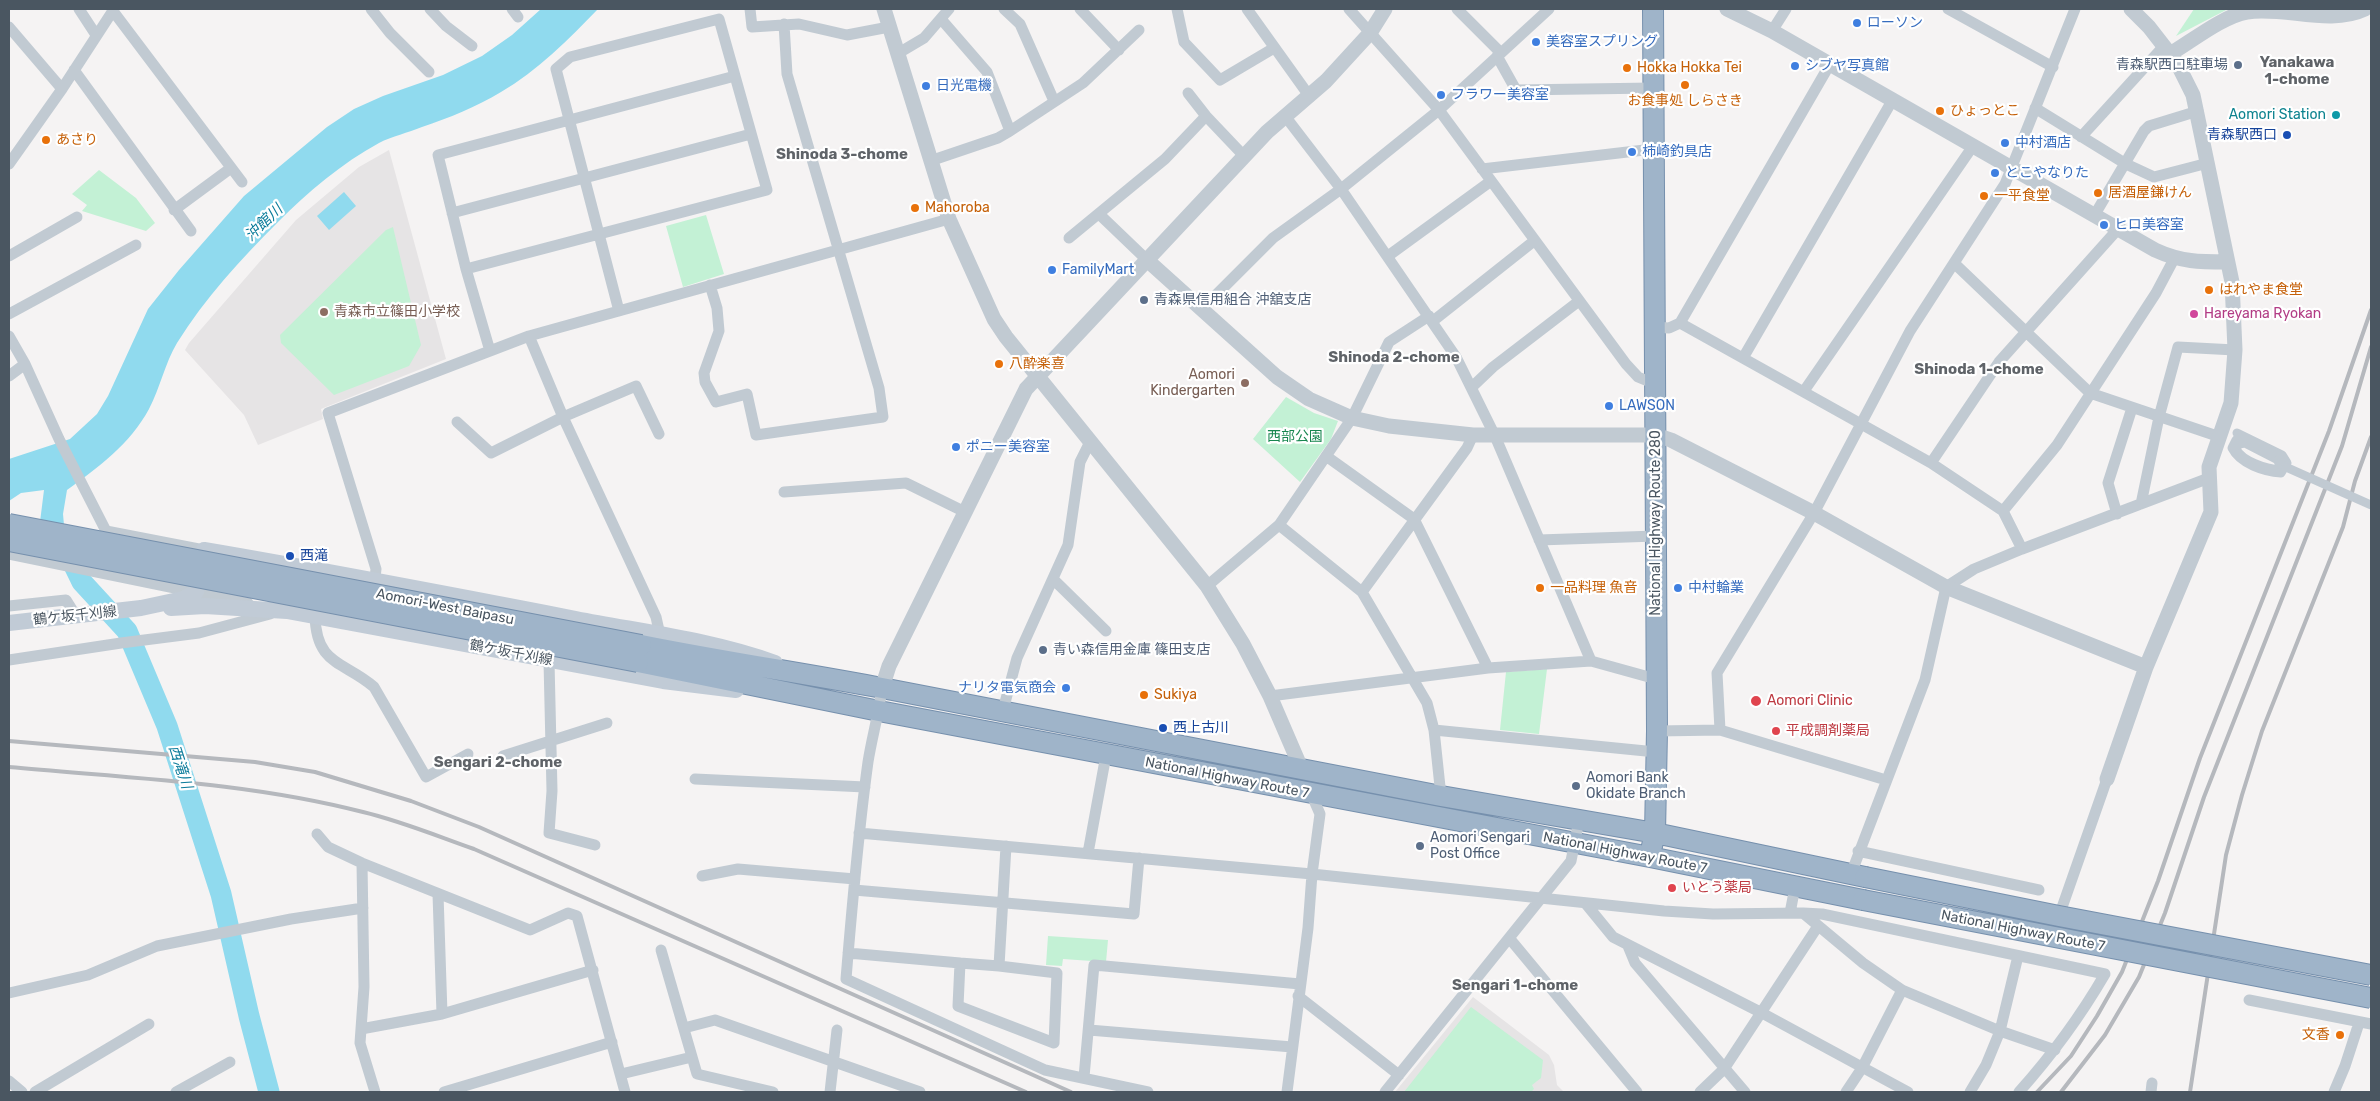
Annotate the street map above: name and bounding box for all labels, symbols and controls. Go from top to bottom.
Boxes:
place label: ローソン [1867,15,1923,31]
marker: ローソン [1851,17,1863,29]
place label: 美容室スプリング [1546,34,1658,50]
marker: 美容室スプリング [1530,36,1542,48]
district label: Yanakawa 1-chome [2260,54,2334,89]
place label: 青森駅西口駐車場 [2116,57,2228,73]
place label: シブヤ写真館 [1805,58,1889,74]
marker: 青森駅西口駐車場 [2232,59,2244,71]
place label: Hokka Hokka Tei [1637,60,1742,76]
marker: シブヤ写真館 [1789,60,1801,72]
marker: Hokka Hokka Tei [1621,62,1633,74]
place label: 日光電機 [936,78,992,94]
marker: お食事処 しらさき [1679,79,1691,91]
marker: 日光電機 [920,80,932,92]
place label: フラワー美容室 [1451,87,1549,103]
marker: フラワー美容室 [1435,89,1447,101]
place label: お食事処 しらさき [1627,93,1743,109]
place label: ひょっとこ [1950,103,2020,119]
marker: ひょっとこ [1934,105,1946,117]
place label: Aomori Station [2229,107,2326,123]
marker: Aomori Station [2330,109,2342,121]
place label: 青森駅西口 [2207,127,2277,143]
marker: 青森駅西口 [2281,129,2293,141]
place label: あさり [56,132,98,148]
marker: あさり [40,134,52,146]
place label: 中村酒店 [2015,135,2071,151]
marker: 中村酒店 [1999,137,2011,149]
place label: 柿崎釣具店 [1642,144,1712,160]
district label: Shinoda 3-chome [776,146,908,164]
marker: 柿崎釣具店 [1626,146,1638,158]
place label: とこやなりた [2005,165,2089,181]
marker: とこやなりた [1989,167,2001,179]
place label: 居酒屋鎌けん [2108,185,2192,201]
marker: 居酒屋鎌けん [2092,187,2104,199]
place label: 一平食堂 [1994,188,2050,204]
marker: 一平食堂 [1978,190,1990,202]
place label: Mahoroba [925,200,990,216]
water label: 沖館川 [242,201,286,245]
marker: Mahoroba [909,202,921,214]
place label: ヒロ美容室 [2114,217,2184,233]
marker: ヒロ美容室 [2098,219,2110,231]
place label: FamilyMart [1062,262,1134,278]
marker: FamilyMart [1046,264,1058,276]
place label: はれやま食堂 [2219,282,2303,298]
marker: はれやま食堂 [2203,284,2215,296]
place label: 青森県信用組合 沖舘支店 [1154,292,1311,308]
marker: 青森県信用組合 沖舘支店 [1138,294,1150,306]
place label: 青森市立篠田小学校 [334,304,460,320]
marker: 青森市立篠田小学校 [318,306,330,318]
place label: Hareyama Ryokan [2204,306,2321,322]
marker: Hareyama Ryokan [2188,308,2200,320]
district label: Shinoda 2-chome [1328,349,1460,367]
place label: 八酔楽喜 [1009,356,1065,372]
marker: 八酔楽喜 [993,358,1005,370]
district label: Shinoda 1-chome [1914,361,2044,379]
place label: Aomori Kindergarten [1150,367,1235,400]
marker: Aomori Kindergarten [1239,377,1251,389]
place label: LAWSON [1619,398,1675,414]
marker: LAWSON [1603,400,1615,412]
park label: 西部公園 [1267,429,1323,445]
street label: National Highway Route 280 [1648,430,1664,616]
place label: ポニー美容室 [966,439,1050,455]
marker: ポニー美容室 [950,441,962,453]
place label: 西滝 [300,548,328,564]
marker: 西滝 [284,550,296,562]
place label: 一品料理 魚音 [1550,580,1637,596]
place label: 中村輪業 [1688,580,1744,596]
marker: 一品料理 魚音 [1534,582,1546,594]
marker: 中村輪業 [1672,582,1684,594]
street label: Aomori-West Baipasu [375,585,515,629]
street label: 鶴ケ坂千刈線 [32,603,118,629]
street label: 鶴ケ坂千刈線 [468,637,554,669]
place label: 青い森信用金庫 篠田支店 [1053,642,1210,658]
marker: 青い森信用金庫 篠田支店 [1037,644,1049,656]
place label: ナリタ電気商会 [958,680,1056,696]
marker: ナリタ電気商会 [1060,682,1072,694]
place label: Sukiya [1154,687,1197,703]
marker: Sukiya [1138,689,1150,701]
place label: Aomori Clinic [1767,693,1853,709]
marker: Aomori Clinic [1749,694,1763,708]
place label: 西上古川 [1173,720,1229,736]
marker: 西上古川 [1157,722,1169,734]
place label: 平成調剤薬局 [1786,723,1870,739]
marker: 平成調剤薬局 [1770,725,1782,737]
water label: 西滝川 [164,743,196,791]
district label: Sengari 2-chome [434,754,562,772]
street label: National Highway Route 7 [1144,754,1310,802]
place label: Aomori Bank Okidate Branch [1586,770,1686,802]
marker: Aomori Bank Okidate Branch [1570,780,1582,792]
street label: National Highway Route 7 [1542,829,1708,877]
place label: Aomori Sengari Post Office [1430,830,1530,862]
marker: Aomori Sengari Post Office [1414,840,1426,852]
place label: いとう薬局 [1682,880,1752,896]
marker: いとう薬局 [1666,882,1678,894]
street label: National Highway Route 7 [1940,907,2106,955]
district label: Sengari 1-chome [1452,977,1578,995]
place label: 文香 [2302,1027,2330,1043]
marker: 文香 [2334,1029,2346,1041]

